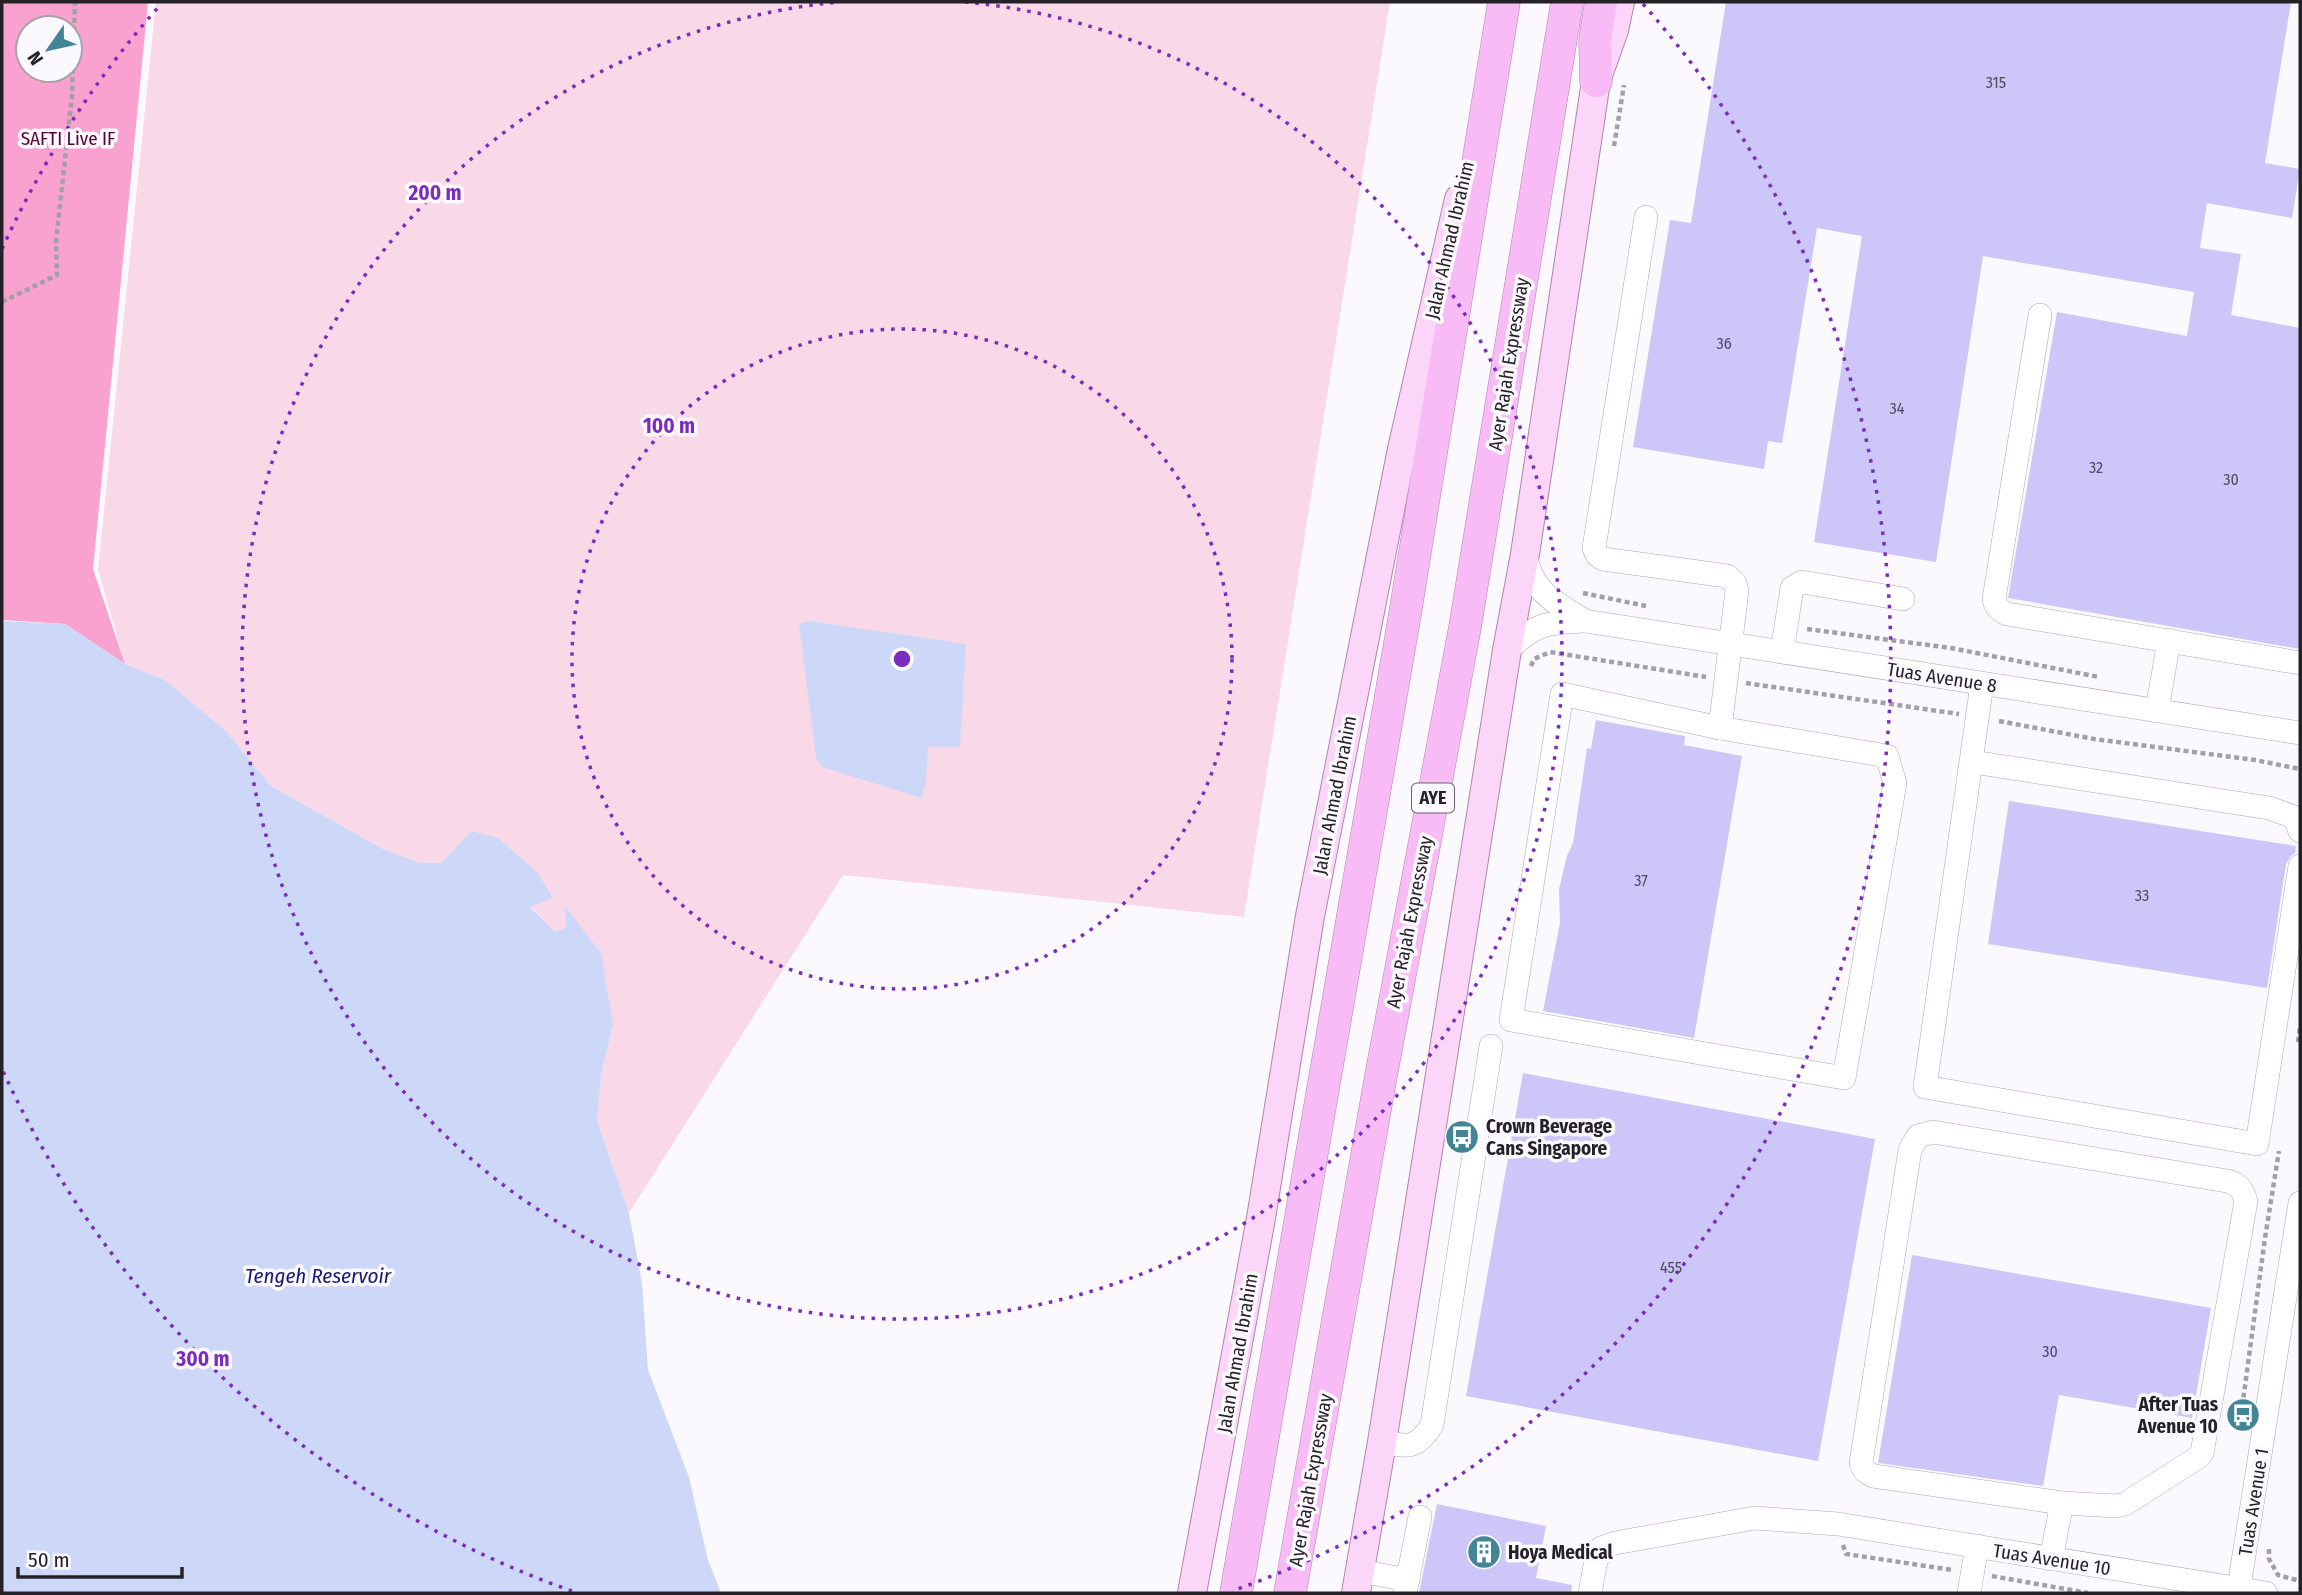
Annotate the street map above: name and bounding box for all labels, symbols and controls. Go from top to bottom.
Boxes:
north arrow [14,14,84,84]
text: N [23,47,48,69]
house number: 315 [1986,73,2006,92]
park label: SAFTI Live IF [21,127,115,150]
street label: Jalan Ahmad Ibrahim [1420,159,1479,321]
text: 200 m [407,180,462,206]
street label: Ayer Rajah Expressway [1483,275,1534,452]
house number: 36 [1716,334,1732,353]
house number: 34 [1890,399,1905,418]
text: 100 m [643,413,695,439]
house number: 32 [2089,458,2103,477]
house number: 30 [2223,470,2239,489]
centre of rings [890,647,914,671]
street label: Tuas Avenue 8 [1885,657,1998,698]
street label: Jalan Ahmad Ibrahim [1308,714,1361,877]
road number: AYE [1412,784,1454,812]
street label: Ayer Rajah Expressway [1381,833,1438,1010]
house number: 37 [1634,871,1648,890]
house number: 33 [2135,886,2149,905]
place label: Crown Beverage Cans Singapore [1486,1115,1612,1160]
bus stop icon: Crown Beverage Cans Singapore [1443,1118,1481,1156]
house number: 455 [1660,1258,1682,1277]
water label: Tengeh Reservoir [245,1263,392,1289]
street label: Jalan Ahmad Ibrahim [1212,1272,1263,1435]
house number: 30 [2042,1342,2058,1361]
text: 300 m [175,1346,230,1372]
street label: Ayer Rajah Expressway [1284,1391,1337,1568]
place label: After Tuas Avenue 10 [2136,1393,2219,1438]
bus stop icon: After Tuas Avenue 10 [2224,1396,2262,1434]
street label: Tuas Avenue 1 [2234,1447,2273,1558]
building icon: Hoya Medical [1465,1533,1503,1571]
scale bar [18,1536,182,1580]
street label: Tuas Avenue 10 [1992,1539,2112,1580]
place label: Hoya Medical [1508,1541,1613,1564]
text: 50 m [28,1547,70,1573]

